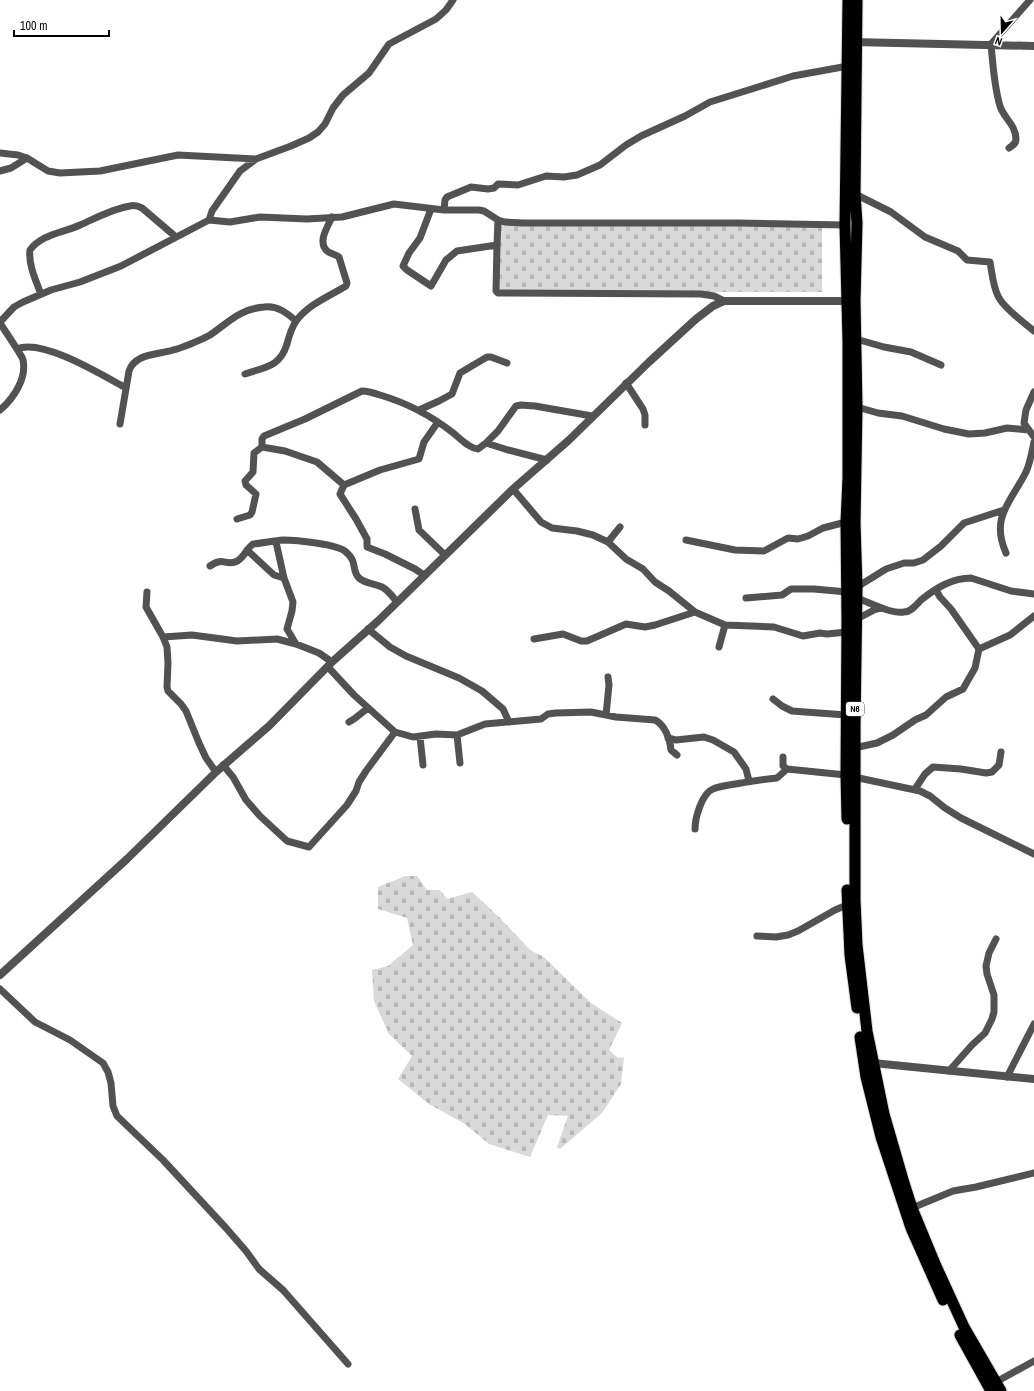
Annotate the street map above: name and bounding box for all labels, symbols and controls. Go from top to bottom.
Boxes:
scale bar [14,12,109,38]
north arrow [982,12,1022,52]
text: 100 m [20,18,47,34]
text: N [993,34,1004,49]
road number: N6 [846,702,864,716]

